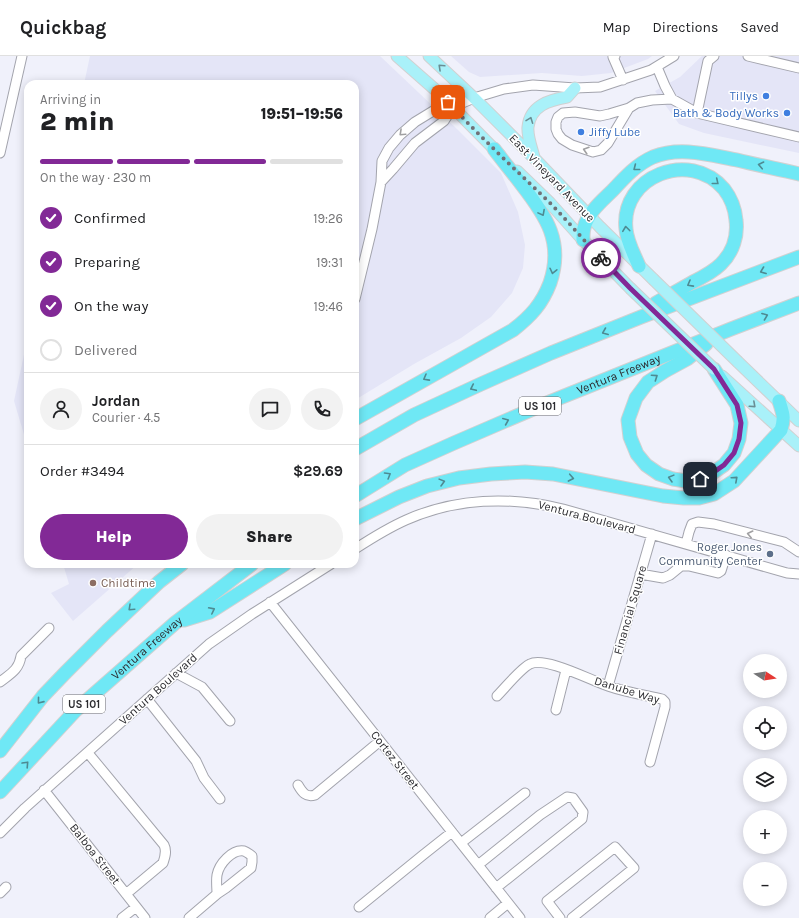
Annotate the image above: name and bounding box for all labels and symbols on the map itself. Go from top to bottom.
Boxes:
one-way arrow [438,65,446,72]
pin [431,85,465,119]
place label: Tillys [730,89,758,103]
marker: Tillys [761,91,771,101]
place label: Bath & Body Works [673,106,779,120]
marker: Bath & Body Works [782,108,792,118]
one-way arrow [526,117,534,124]
place label: Jiffy Lube [589,125,640,139]
marker: Jiffy Lube [576,127,586,137]
one-way arrow [399,129,407,136]
street label: East Vineyard Avenue [506,131,598,225]
one-way arrow [582,146,589,154]
one-way arrow [758,162,764,170]
one-way arrow [634,163,641,170]
one-way arrow [711,177,718,184]
one-way arrow [538,209,545,216]
one-way arrow [622,226,631,233]
courier [581,238,621,278]
one-way arrow [549,267,558,274]
one-way arrow [759,267,766,275]
one-way arrow [687,280,694,287]
one-way arrow [761,313,768,321]
one-way arrow [602,327,609,335]
street label: Ventura Freeway [575,351,663,397]
one-way arrow [423,373,430,381]
one-way arrow [650,375,657,382]
one-way arrow [469,383,477,391]
road number: US 101 [519,397,561,415]
one-way arrow [749,400,756,407]
one-way arrow [502,418,510,426]
pin [683,462,717,496]
one-way arrow [384,473,391,480]
one-way arrow [568,473,574,481]
one-way arrow [668,474,675,483]
one-way arrow [730,476,738,484]
one-way arrow [438,478,445,487]
street label: Ventura Boulevard [537,497,637,537]
one-way arrow [747,530,753,538]
place label: Roger Jones Community Center [659,540,763,568]
marker: Roger Jones Community Center [765,549,775,559]
street label: Financial Square [611,564,649,656]
place label: Childtime [101,576,155,590]
marker: Childtime [88,578,98,588]
one-way arrow [128,604,136,611]
one-way arrow [208,607,215,615]
street label: Ventura Freeway [109,613,185,683]
street label: Ventura Boulevard [116,650,200,728]
north arrow [743,654,787,698]
street label: Danube Way [593,673,662,707]
road number: US 101 [63,695,105,713]
one-way arrow [37,696,44,703]
street label: Cortez Street [368,728,422,792]
one-way arrow [21,761,28,768]
street label: Balboa Street [67,821,123,888]

